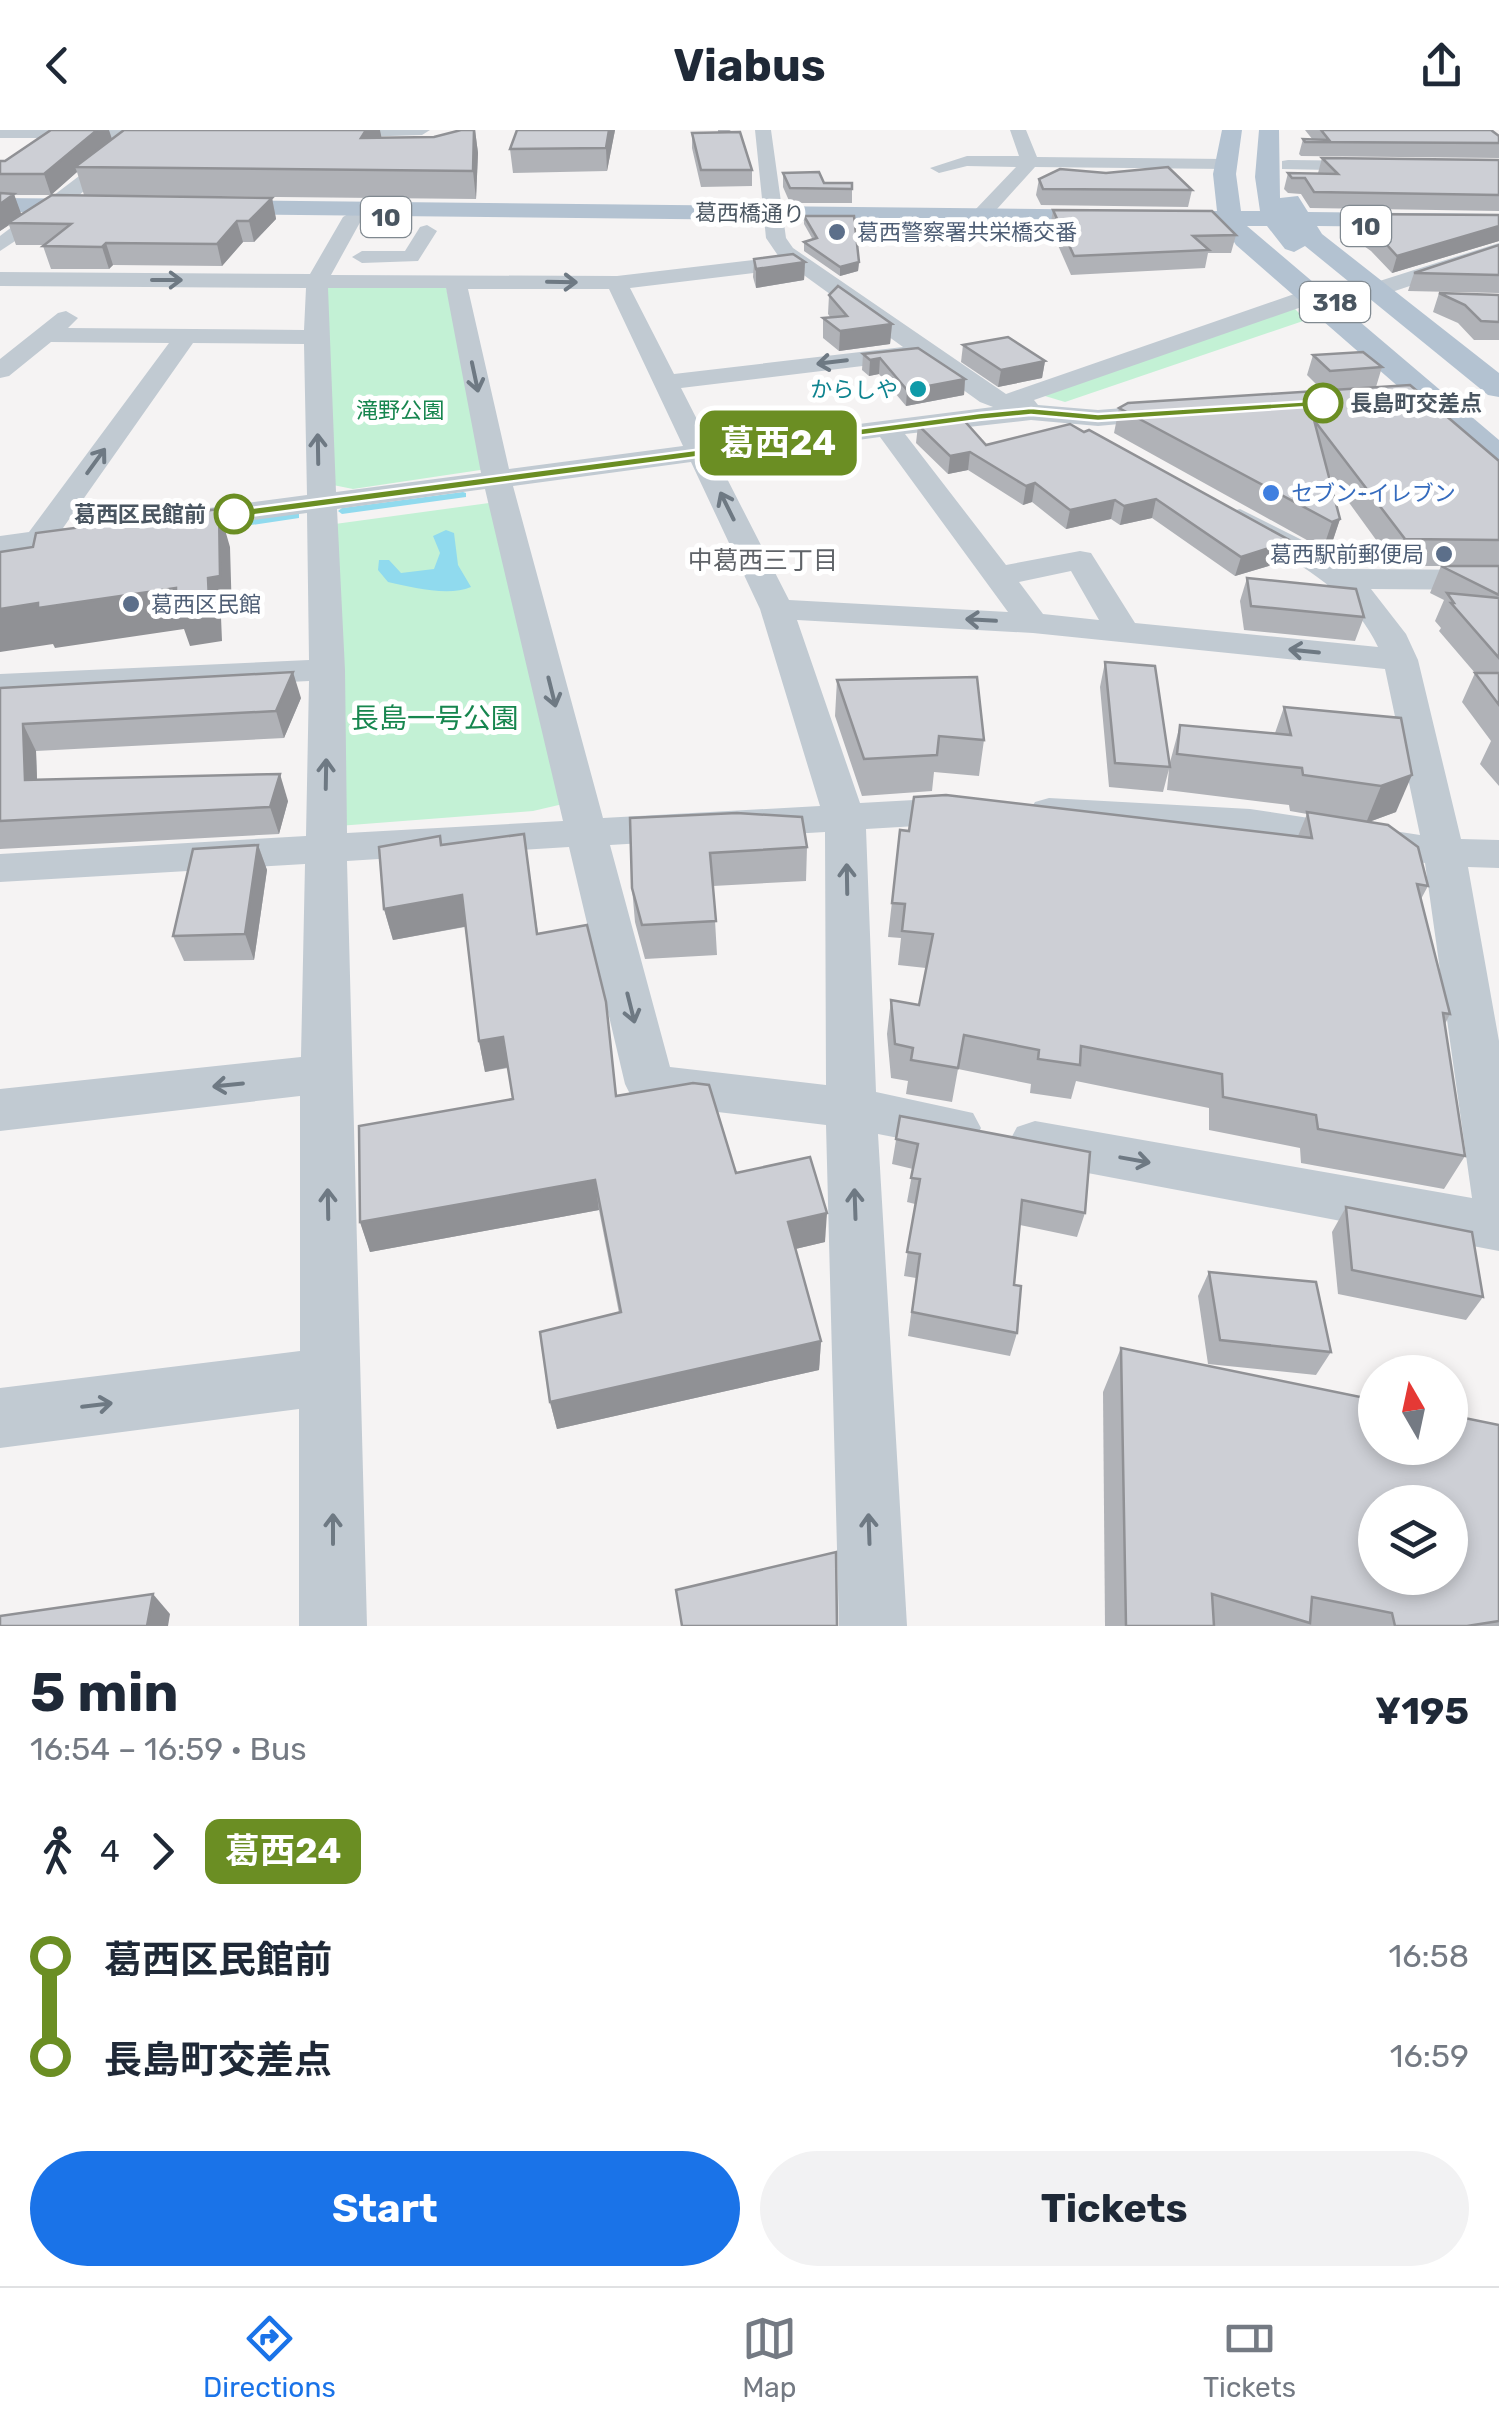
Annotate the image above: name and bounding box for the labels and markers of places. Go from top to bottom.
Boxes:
place label: 葛西警察署共栄橋交番 [857,219,1077,246]
marker: 葛西警察署共栄橋交番 [826,221,848,243]
place label: からしや [810,376,898,403]
marker: からしや [907,378,929,400]
marker: 長島町交差点 [1304,384,1342,422]
place label: 長島町交差点 [1350,390,1482,417]
place label: セブン-イレブン [1291,480,1456,507]
marker: セブン-イレブン [1260,482,1282,504]
marker: 葛西区民館前 [215,495,253,533]
place label: 葛西区民館前 [74,501,206,528]
place label: 葛西駅前郵便局 [1270,541,1424,568]
marker: 葛西駅前郵便局 [1433,543,1455,565]
place label: 葛西区民館 [151,591,261,618]
marker: 葛西区民館 [120,593,142,615]

